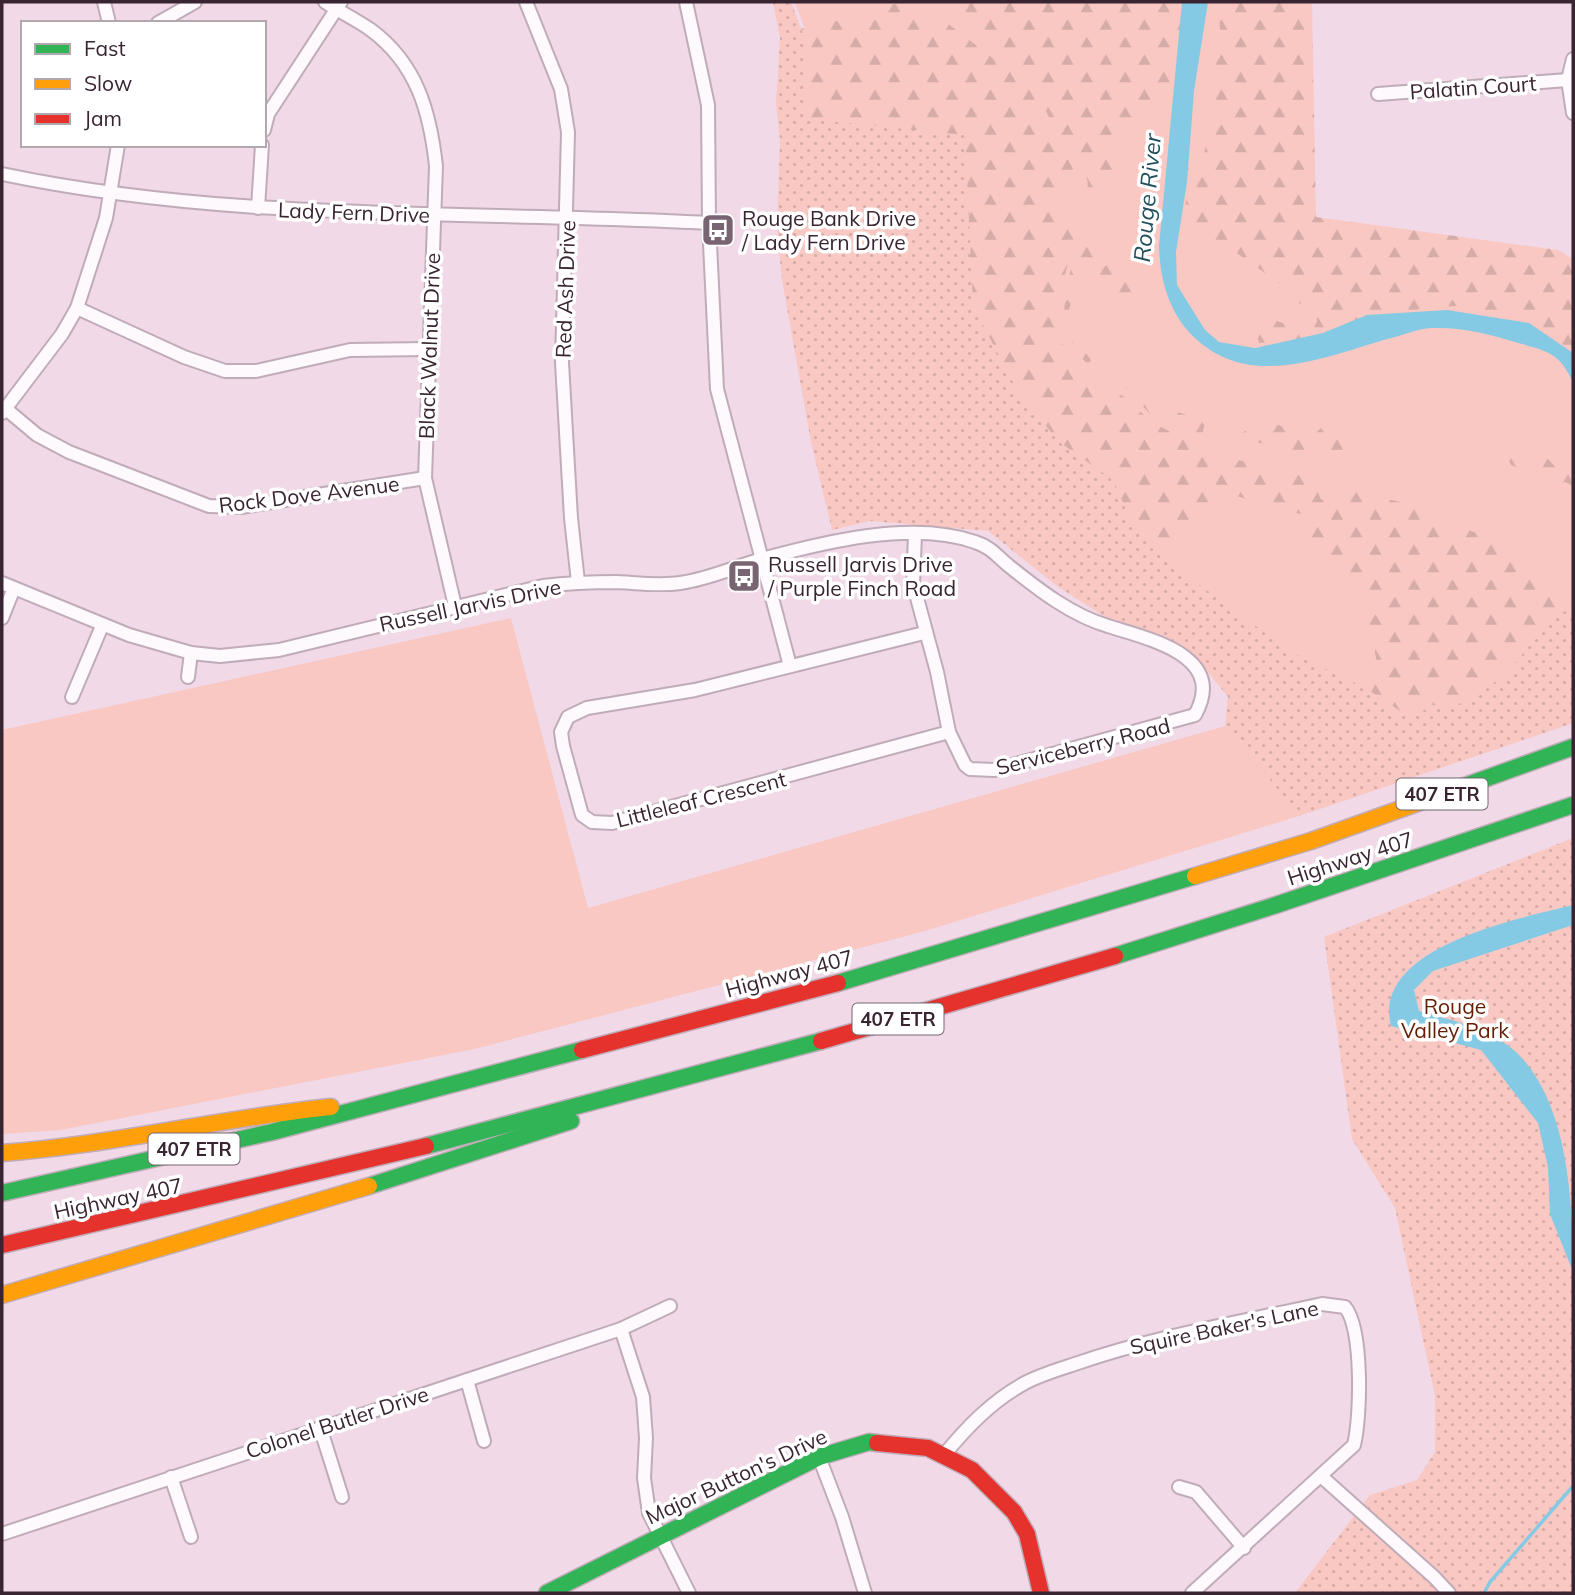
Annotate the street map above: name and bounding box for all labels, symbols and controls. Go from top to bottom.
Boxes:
legend [21,21,266,147]
text: Fast [84,35,126,61]
text: Slow [84,70,132,96]
street label: Palatin Court [1409,70,1537,104]
text: Jam [84,105,122,131]
water label: Rouge River [1127,131,1167,263]
street label: Lady Fern Drive [277,196,431,228]
place label: Rouge Bank Drive / Lady Fern Drive [741,205,916,255]
bus stop icon: Rouge Bank Drive / Lady Fern Drive [699,211,737,249]
street label: Red Ash Drive [550,220,580,358]
street label: Black Walnut Drive [413,252,445,440]
street label: Rock Dove Avenue [217,470,401,518]
place label: Russell Jarvis Drive / Purple Finch Road [767,551,956,601]
bus stop icon: Russell Jarvis Drive / Purple Finch Road [725,557,763,595]
street label: Russell Jarvis Drive [377,573,563,637]
street label: Serviceberry Road [993,712,1173,780]
street label: Littleleaf Crescent [614,765,788,833]
road number: 407 ETR [1396,778,1488,810]
street label: Highway 407 [1284,825,1416,891]
street label: Highway 407 [722,944,856,1002]
park label: Rouge Valley Park [1401,993,1509,1043]
road number: 407 ETR [852,1004,944,1035]
road number: 407 ETR [148,1134,240,1164]
street label: Highway 407 [51,1172,185,1224]
street label: Squire Baker's Lane [1127,1294,1321,1360]
street label: Colonel Butler Drive [242,1380,432,1464]
street label: Major Button's Drive [641,1423,831,1529]

